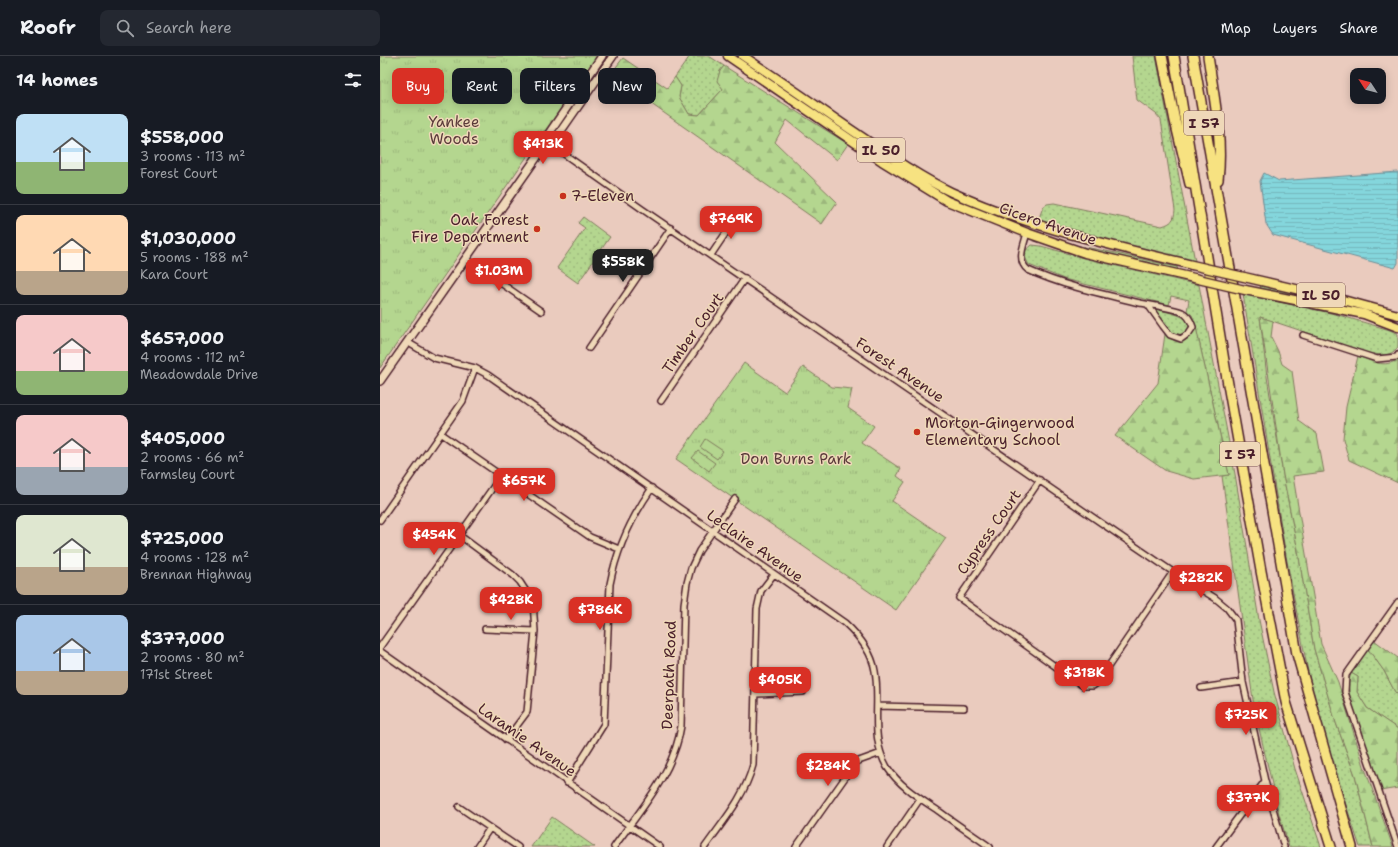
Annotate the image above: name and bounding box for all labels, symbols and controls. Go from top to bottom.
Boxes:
search box [100,10,380,46]
text: Roofr [20,15,76,40]
icon: search [114,17,136,39]
text: Search here [146,18,232,38]
text: Map [1221,19,1251,37]
text: Layers [1273,19,1317,37]
text: Share [1339,19,1378,37]
chip: Buy [392,68,444,104]
chip: Rent [452,68,512,104]
chip: Filters [520,68,590,104]
chip: New [598,68,656,104]
north arrow [1350,68,1386,104]
map controls [1350,68,1386,104]
text: 14 homes [16,69,98,91]
icon: filters [342,69,364,91]
road number: I 57 [1184,111,1224,135]
park label: Yankee Woods [429,112,479,149]
text: $558,000 [140,126,224,148]
icon: home [48,130,96,178]
pin: $413K [515,131,571,165]
text: $413K [523,135,563,152]
road number: IL 50 [857,138,905,162]
text: 3 rooms · 113 m² [140,148,245,165]
text: Forest Court [140,165,218,182]
place label: 7-Eleven [571,186,634,206]
marker: 7-Eleven [558,191,568,201]
street label: Cicero Avenue [997,198,1099,250]
pin: $769K [703,206,759,240]
place label: Oak Forest Fire Department [411,210,529,247]
text: $769K [709,210,753,227]
marker: Oak Forest Fire Department [532,224,542,234]
text: $1,030,000 [140,227,236,249]
icon: home [48,231,96,279]
text: 5 rooms · 188 m² [140,249,248,266]
pin: $558K [595,249,651,283]
text: $558K [601,253,645,270]
pin: $1.03M [466,258,532,292]
text: $1.03M [475,262,523,279]
text: Kara Court [140,266,208,283]
road number: IL 50 [1297,283,1345,307]
street label: Timber Court [658,288,728,378]
text: $657,000 [140,327,224,349]
icon: home [48,331,96,379]
street label: Forest Avenue [852,333,948,407]
text: 4 rooms · 112 m² [140,349,245,366]
text: Meadowdale Drive [140,366,258,383]
place label: Morton-Gingerwood Elementary School [925,413,1075,450]
text: $405,000 [140,427,225,449]
marker: Morton-Gingerwood Elementary School [912,427,922,437]
icon: home [48,431,96,479]
road number: I 57 [1220,442,1260,466]
text: 2 rooms · 66 m² [140,449,244,466]
park label: Don Burns Park [741,449,851,469]
text: Farmsley Court [140,466,235,483]
pin: $657K [496,468,552,502]
text: $657K [502,472,546,489]
street label: Cypress Court [952,486,1026,578]
street label: Leclaire Avenue [703,505,807,587]
pin: $454K [406,522,462,556]
text: $454K [412,526,456,543]
text: $725,000 [140,527,224,549]
icon: home [48,531,96,579]
text: 4 rooms · 128 m² [140,549,249,566]
pin: $282K [1173,565,1229,599]
text: Brennan Highway [140,566,252,583]
text: $282K [1179,569,1223,586]
pin: $428K [483,587,539,621]
text: $428K [489,591,533,608]
pin: $786K [572,597,628,631]
text: $786K [578,601,622,618]
street label: Deerpath Road [657,620,681,730]
text: $377,000 [140,627,225,649]
icon: home [48,631,96,679]
text: 2 rooms · 80 m² [140,649,244,666]
pin: $318K [1056,660,1112,694]
text: $318K [1063,664,1105,681]
text: 171st Street [140,666,213,683]
pin: $405K [752,667,808,701]
text: $405K [758,671,802,688]
street label: Laramie Avenue [474,699,580,781]
pin: $725K [1218,702,1274,736]
text: $725K [1224,706,1268,723]
pin: $284K [800,753,856,787]
text: $284K [806,757,850,774]
pin: $377K [1220,785,1276,819]
text: $377K [1226,789,1270,806]

